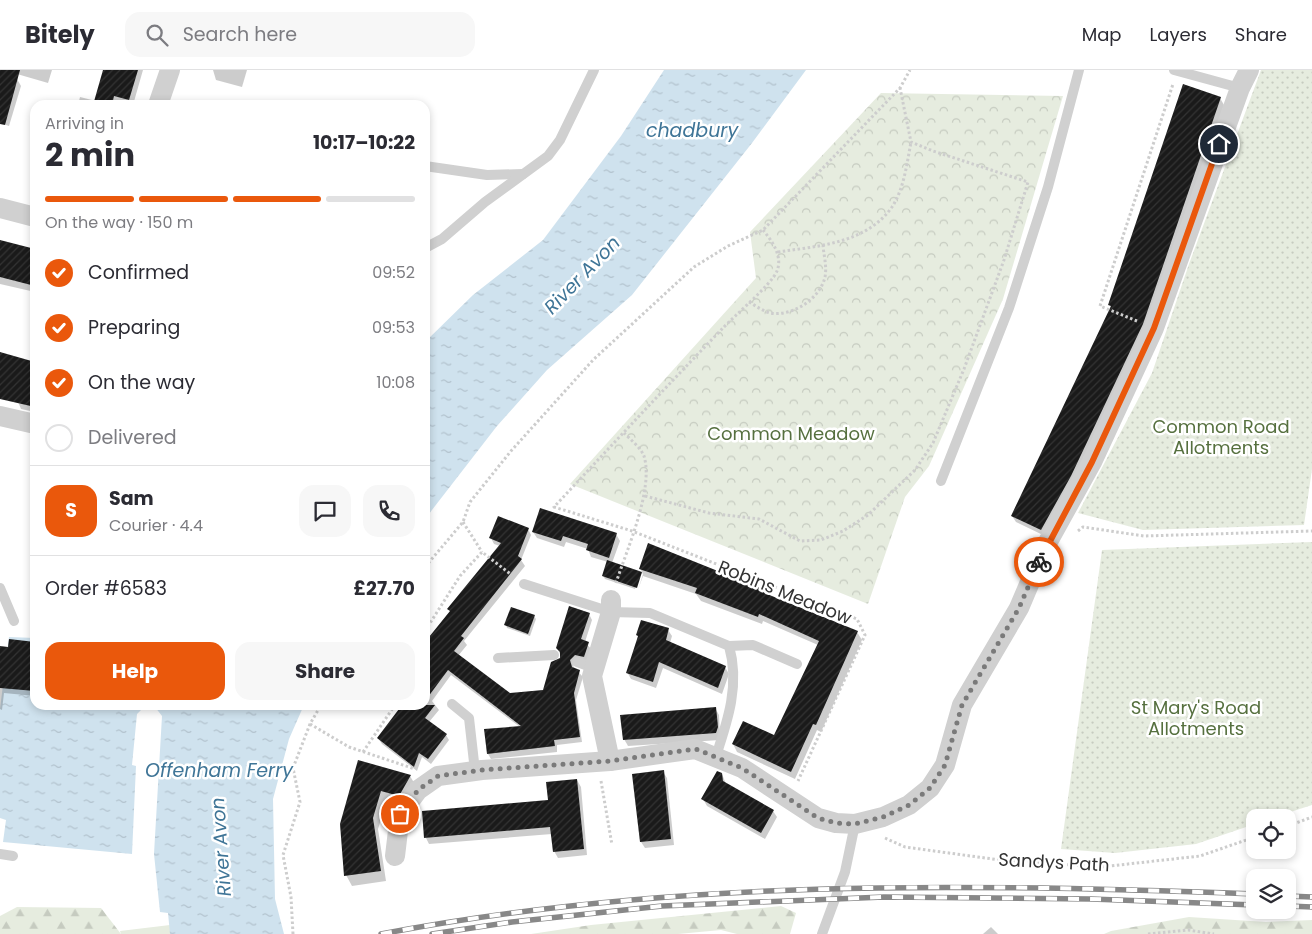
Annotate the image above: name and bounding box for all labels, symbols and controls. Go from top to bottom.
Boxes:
search box [125,12,475,57]
text: Bitely [25,18,95,51]
icon: search [143,21,171,49]
text: Search here [183,21,297,48]
text: Map [1082,22,1122,47]
text: Layers [1150,22,1207,47]
text: Share [1235,22,1287,47]
text: Arriving in [45,112,124,135]
water label: chadbury [646,117,739,144]
pin [1198,123,1240,165]
text: 10:17–10:22 [313,129,415,156]
icon: home [1205,130,1233,158]
text: 2 min [45,132,135,177]
text: On the way · 150 m [45,211,193,234]
water label: River Avon [538,230,626,320]
icon: check [45,259,73,287]
text: Confirmed [88,259,189,286]
text: 09:52 [372,261,415,284]
icon: check [45,314,73,342]
text: Preparing [88,314,180,341]
text: 09:53 [372,316,415,339]
icon: check [45,369,73,397]
text: On the way [88,369,195,396]
text: 10:08 [376,371,415,394]
park label: Common Road Allotments [1152,414,1290,460]
park label: Common Meadow [707,421,875,446]
text: Delivered [88,424,177,451]
text: Sam [109,485,154,512]
button: chat [299,485,351,537]
button: phone [363,485,415,537]
text: S [65,497,77,524]
text: Courier · 4.4 [109,514,203,537]
courier [1014,537,1064,587]
icon: bike [1025,548,1053,576]
street label: Robins Meadow [714,554,856,630]
text: Order #6583 [45,575,167,602]
text: £27.70 [353,575,415,602]
button: Help [45,642,225,700]
button: Share [235,642,415,700]
park label: St Mary's Road Allotments [1131,695,1261,741]
water label: Offenham Ferry [145,757,294,784]
pin [379,793,421,835]
water label: River Avon [204,797,238,897]
icon: bag [386,800,414,828]
map controls [1246,809,1296,919]
button: locate [1246,809,1296,859]
street label: Sandys Path [998,847,1110,877]
button: layers [1246,869,1296,919]

